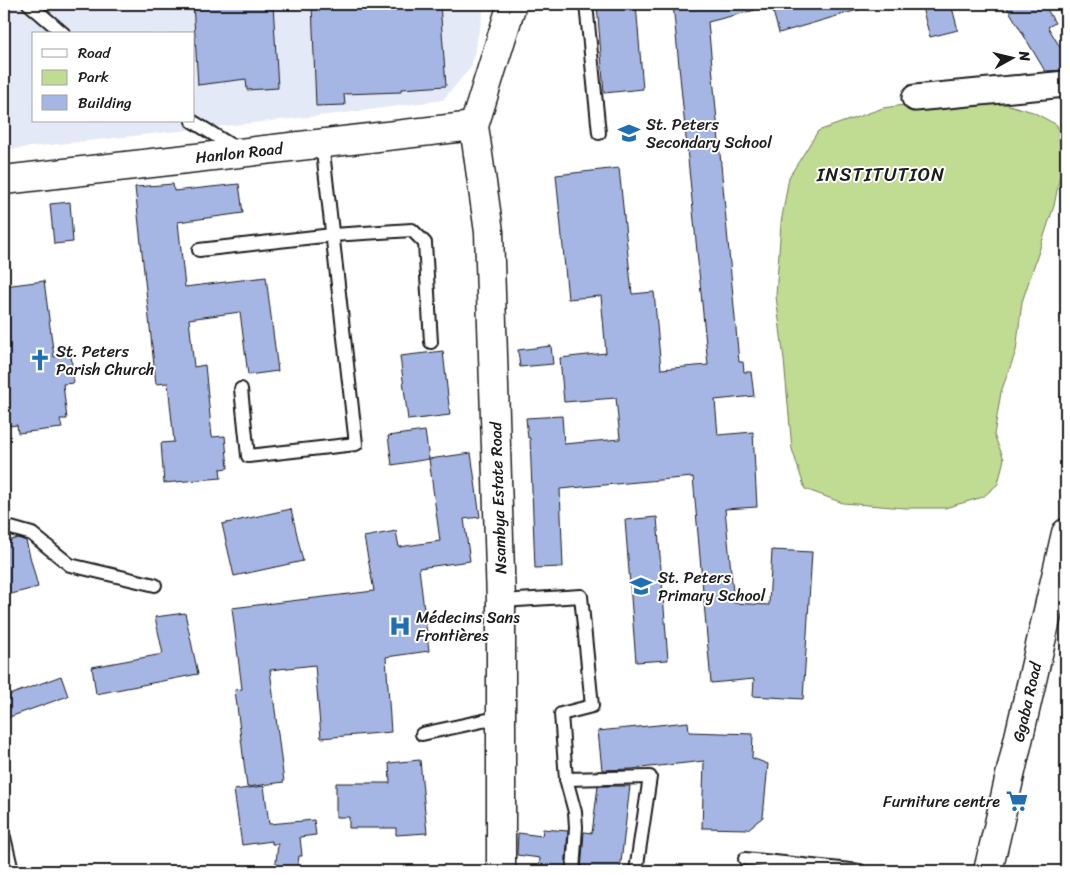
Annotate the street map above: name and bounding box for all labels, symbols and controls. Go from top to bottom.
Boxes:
legend [32,32,195,122]
north arrow [988,32,1038,82]
text: Road [78,40,111,66]
text: N [1011,49,1037,63]
text: Park [78,64,109,90]
text: Building [78,90,132,116]
place label: St. Peters Secondary School [646,110,772,157]
school or university icon: St. Peters Secondary School [616,120,642,146]
street label: Hanlon Road [194,134,286,172]
district label: INSTITUTION [816,158,945,191]
place label: St. Peters Parish Church [56,337,155,384]
church icon: St. Peters Parish Church [27,347,53,373]
street label: Nsambya Estate Road [481,420,515,575]
place label: St. Peters Primary School [658,563,766,610]
school or university icon: St. Peters Primary School [628,573,654,599]
place label: Médecins Sans Frontières [416,603,520,650]
hospital icon: Médecins Sans Frontières [387,613,413,639]
street label: Ggaba Road [1004,658,1051,745]
place label: Furniture centre [883,787,1000,816]
supermarket icon: Furniture centre [1004,788,1030,814]

